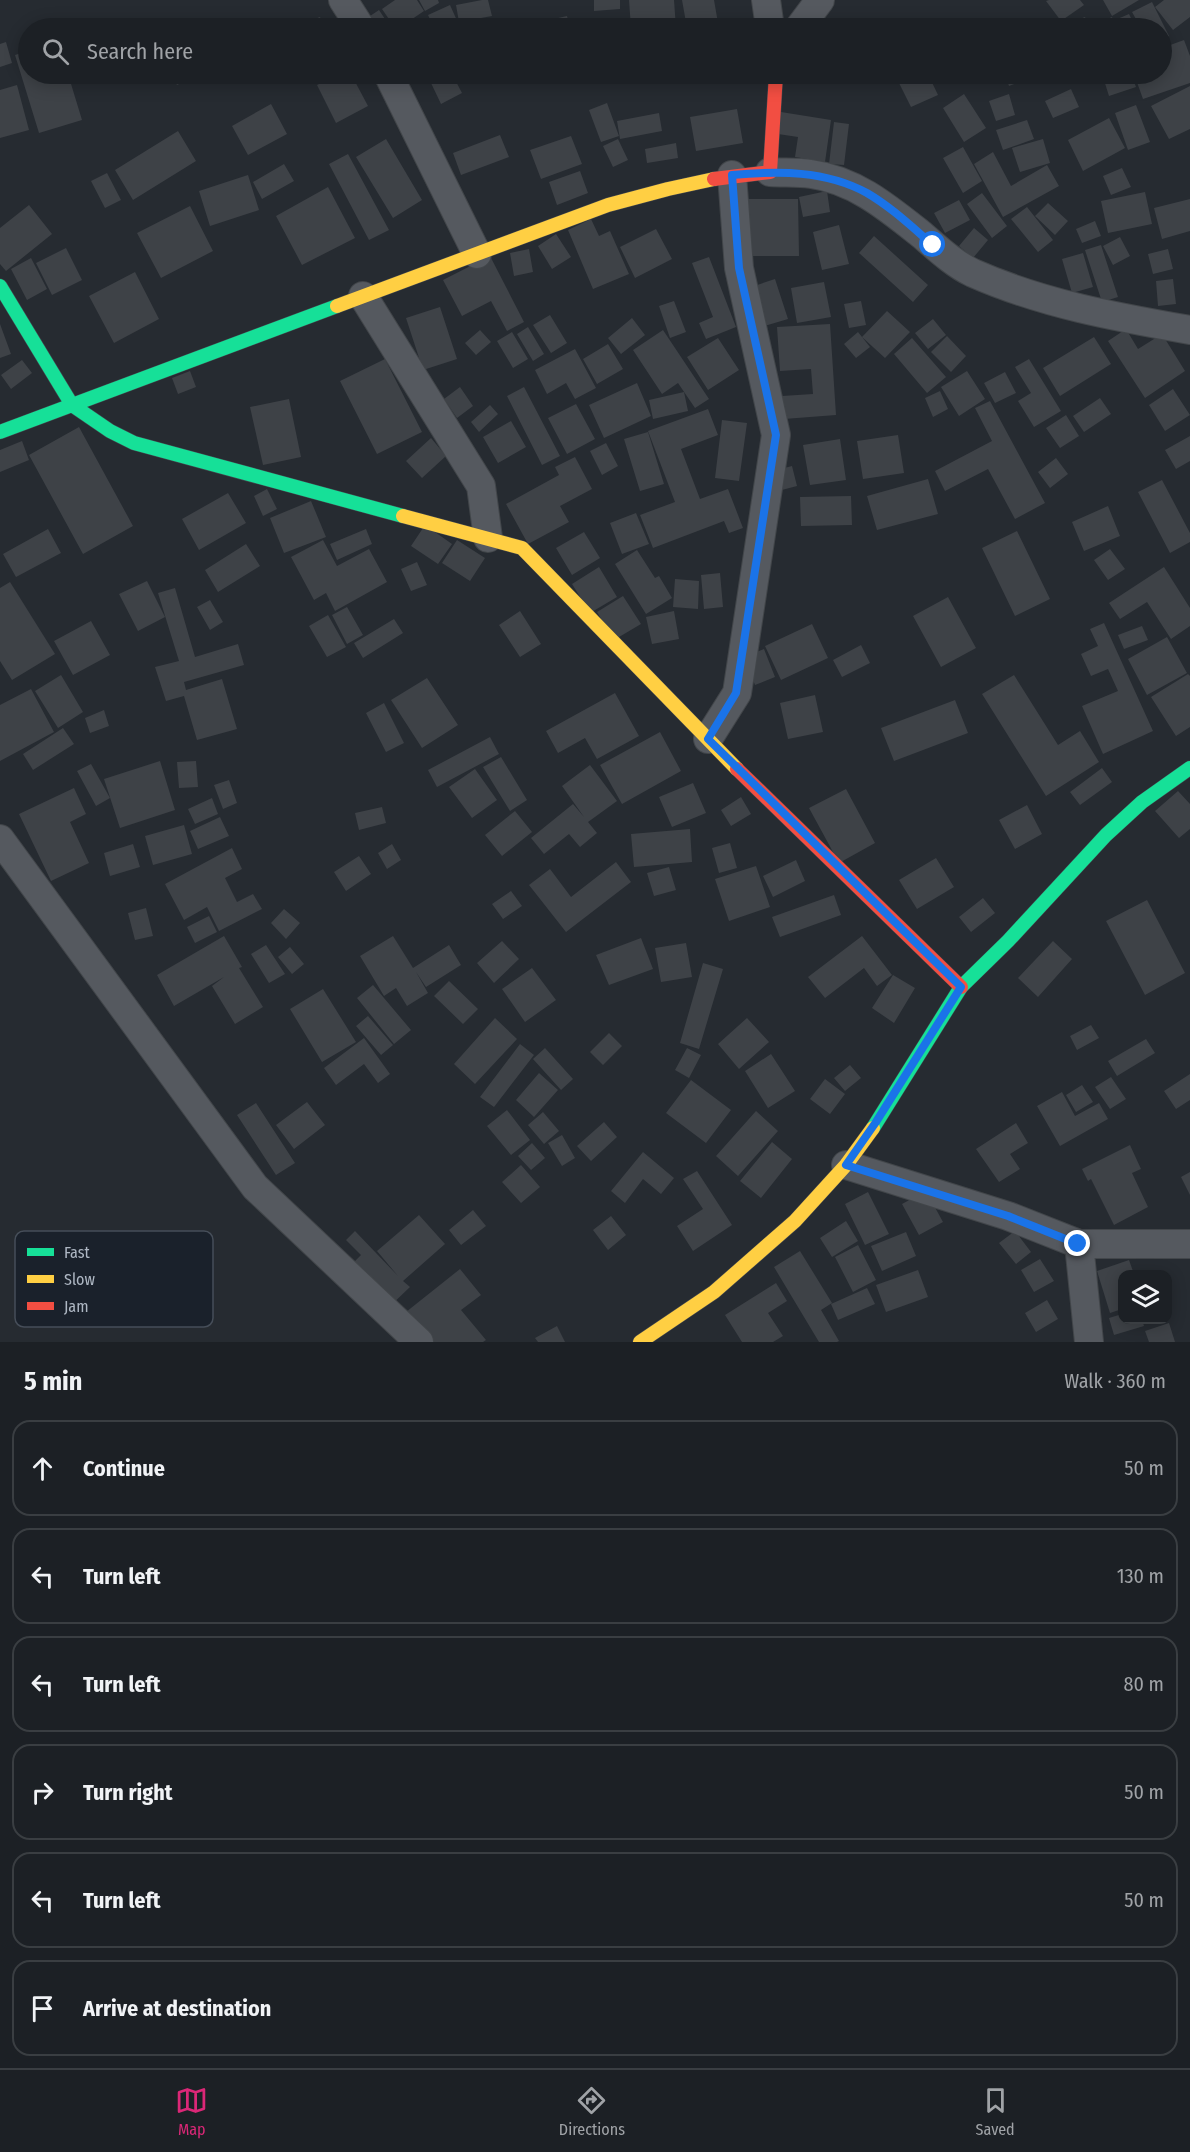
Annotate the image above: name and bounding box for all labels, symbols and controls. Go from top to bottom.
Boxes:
search box [18,18,1172,84]
icon: search [39,35,72,68]
text: Search here [87,38,193,65]
route start [919,231,945,257]
route end [1064,1230,1090,1256]
legend [15,1231,213,1327]
text: Fast [64,1243,91,1262]
text: Slow [64,1270,95,1289]
map controls [1118,1270,1172,1324]
button: layers [1118,1270,1172,1324]
text: Jam [64,1297,89,1316]
text: 5 min [24,1366,82,1397]
text: Walk · 360 m [1064,1369,1166,1393]
icon: ahead [26,1452,59,1485]
text: Continue [83,1455,165,1482]
text: 50 m [1124,1456,1164,1480]
icon: left [26,1560,59,1593]
text: Turn left [83,1563,161,1590]
text: 130 m [1117,1564,1164,1588]
icon: left [26,1668,59,1701]
text: Turn left [83,1671,161,1698]
text: 80 m [1124,1672,1164,1696]
icon: right [26,1776,59,1809]
text: Turn right [83,1779,172,1806]
text: 50 m [1124,1780,1164,1804]
icon: left [26,1884,59,1917]
text: Turn left [83,1887,161,1914]
text: 50 m [1124,1888,1164,1912]
icon: arrive [26,1992,59,2025]
text: Arrive at destination [83,1995,271,2022]
tab: Map [175,2084,208,2139]
tab: Directions [559,2084,625,2139]
tab: Saved [976,2084,1015,2139]

